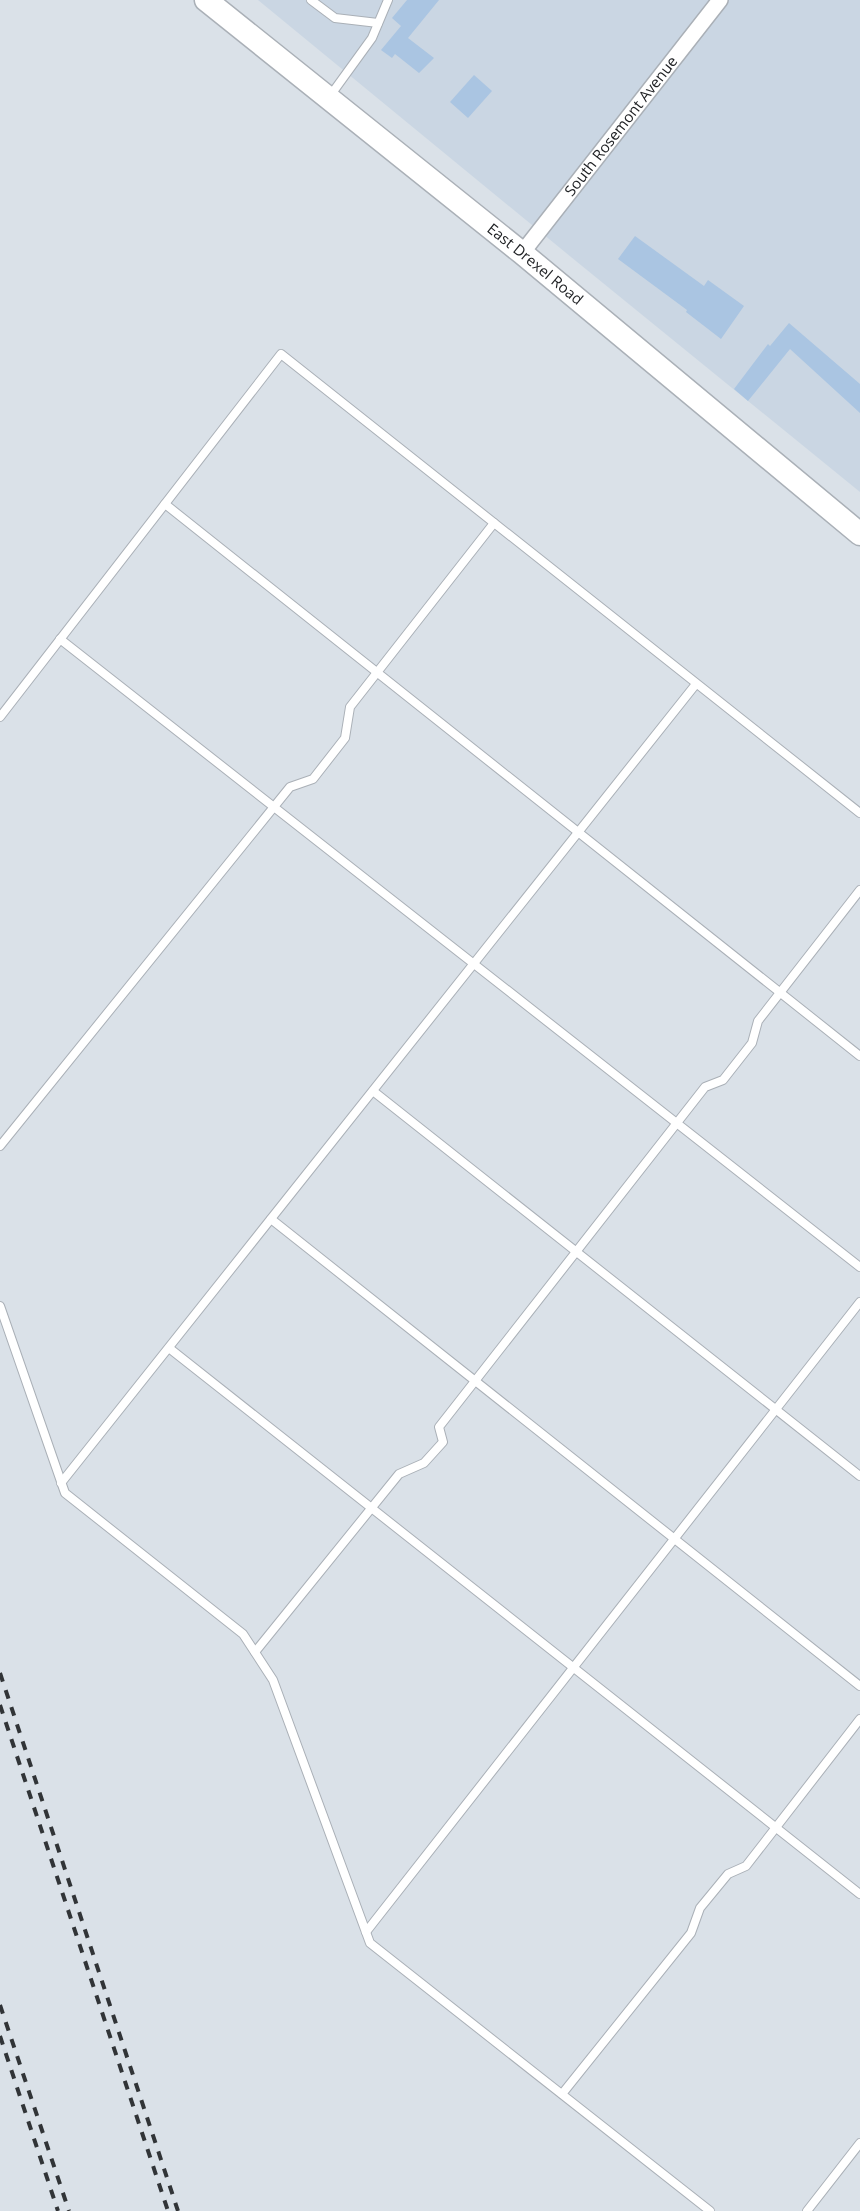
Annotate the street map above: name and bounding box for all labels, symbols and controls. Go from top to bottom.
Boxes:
street label: South Rosemont Avenue [559,52,681,200]
street label: East Drexel Road [484,218,588,309]

